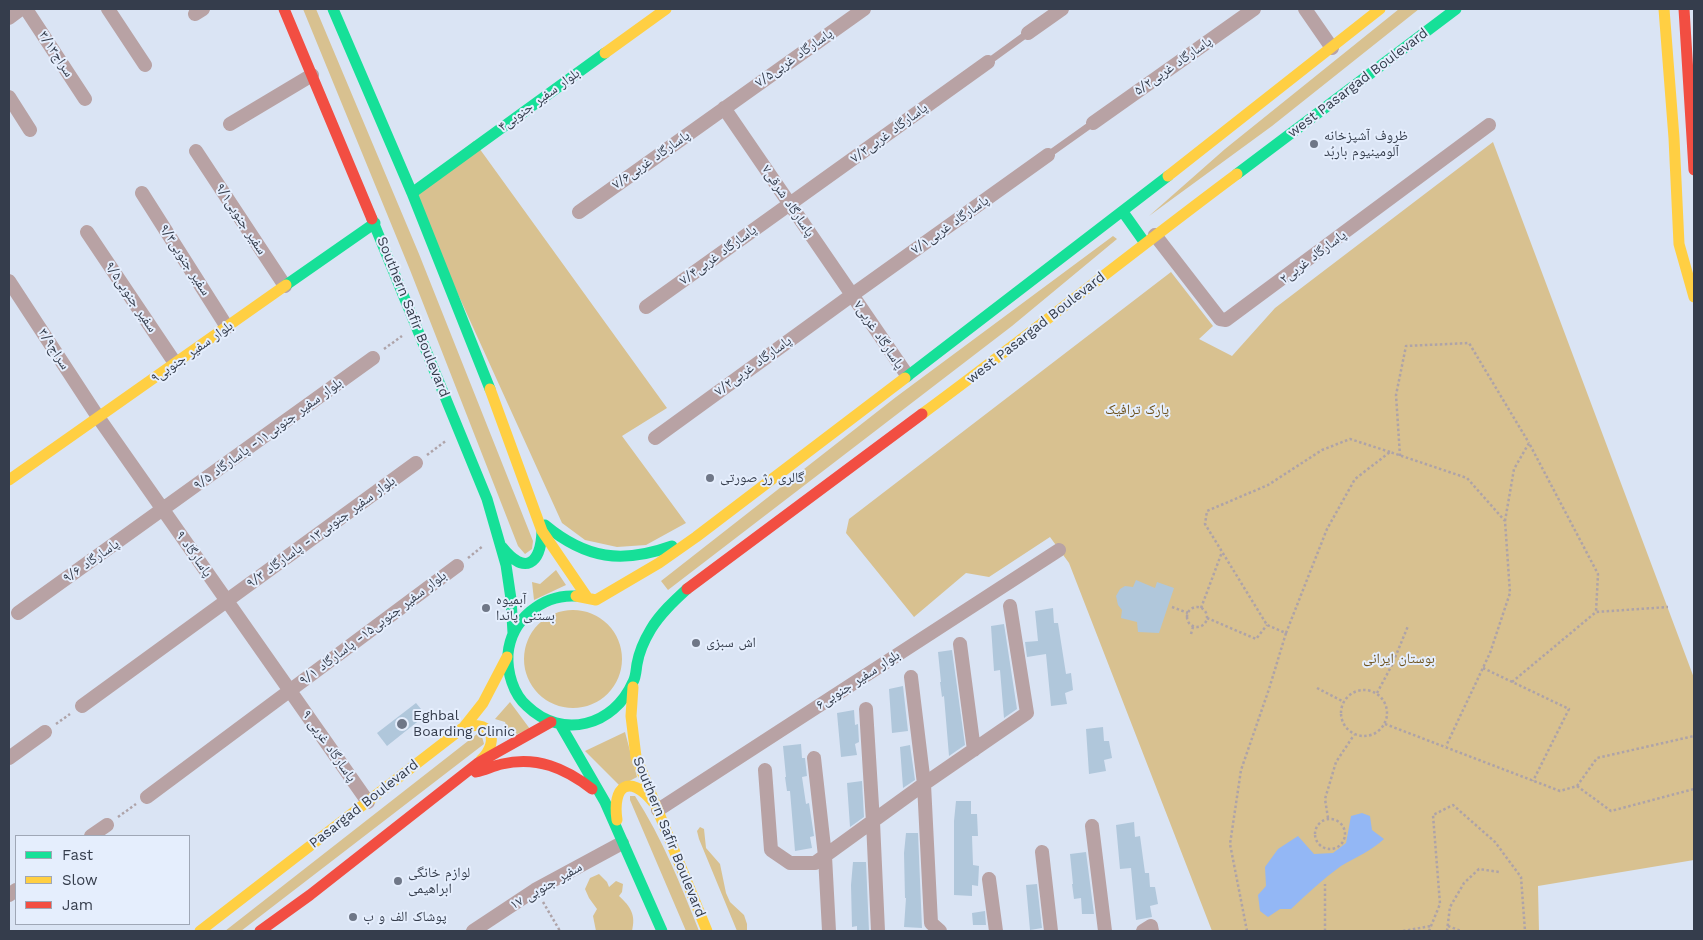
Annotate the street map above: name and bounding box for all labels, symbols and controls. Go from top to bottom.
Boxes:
street label: پاسارگاد غربی۷/۵ [752,25,836,91]
street label: west Pasargad Boulevard [1285,25,1431,141]
street label: سراج۳/۱۳ [35,28,77,80]
street label: پاسارگاد غربی۵/۲ [1131,33,1215,99]
street label: بلوار سفیر جنوبی۴ [495,65,583,135]
street label: پاسارگاد غربی۷/۳ [847,99,931,167]
street label: پاسارگاد غربی۷/۶ [609,127,693,193]
place label: ظروف آشپزخانه آلومینیوم باربُد [1324,128,1408,160]
marker: ظروف آشپزخانه آلومینیوم باربُد [1308,138,1320,150]
street label: پاسارگاد شرقی۷ [758,162,818,240]
street label: سفیر جنوبی۹/۱ [212,180,270,258]
street label: پاسارگاد غربی۷/۱ [908,192,992,258]
street label: سفیر جنوبی۹/۳ [156,221,214,299]
street label: پاسارگاد غربی۷/۴ [676,221,760,289]
street label: پاسارگاد غربی۲ [1276,227,1350,287]
street label: Southern Safir Boulevard [373,234,453,400]
street label: سفیر جنوبی۹/۵ [101,258,161,336]
street label: west Pasargad Boulevard [963,269,1109,387]
street label: پاسارگاد غربی۷ [850,298,908,372]
street label: بلوار سفیر جنوبی۹ [148,317,236,387]
street label: سراج۳/۹ [34,325,74,373]
street label: پاسارگاد غربی۷/۲ [711,332,795,400]
street label: بلوار سفیر جنوبی۱۱- پاسارگاد ۹/۵ [190,374,346,494]
park label: پارک ترافیک [1105,402,1169,418]
place label: گالری رژ صورتی [720,470,804,486]
street label: بلوار سفیر جنوبی۱۳- پاسارگاد ۹/۳ [243,472,399,592]
marker: گالری رژ صورتی [704,472,716,484]
street label: پاسارگاد ۹ [172,528,216,580]
street label: پاسارگاد ۹/۶ [60,535,122,587]
street label: بلوار سفیر جنوبی۱۵- پاسارگاد ۹/۱ [296,567,450,689]
place label: آبمیوه بستنی پاندا [496,592,555,624]
marker: آبمیوه بستنی پاندا [480,602,492,614]
place label: اش سبزی [706,635,756,651]
marker: اش سبزی [690,637,702,649]
street label: بلوار سفیر جنوبی۶ [813,647,903,713]
park label: بوستان ایرانی [1363,651,1435,667]
street label: پاسارگاد غربی ۹ [298,707,360,785]
place label: Eghbal Boarding Clinic [413,708,515,740]
marker: Eghbal Boarding Clinic [395,717,409,731]
street label: Southern Safir Boulevard [629,754,709,920]
street label: Pasargad Boulevard [306,756,422,852]
legend [15,835,190,925]
text: Fast [62,846,93,864]
street label: سفیر جنوبی ۱۷ [507,859,585,913]
place label: لوازم خانگی ابراهیمی [408,865,470,898]
text: Slow [62,871,98,889]
marker: لوازم خانگی ابراهیمی [392,875,404,887]
text: Jam [62,896,93,914]
place label: پوشاک الف و ب [363,909,447,925]
marker: پوشاک الف و ب [347,911,359,923]

